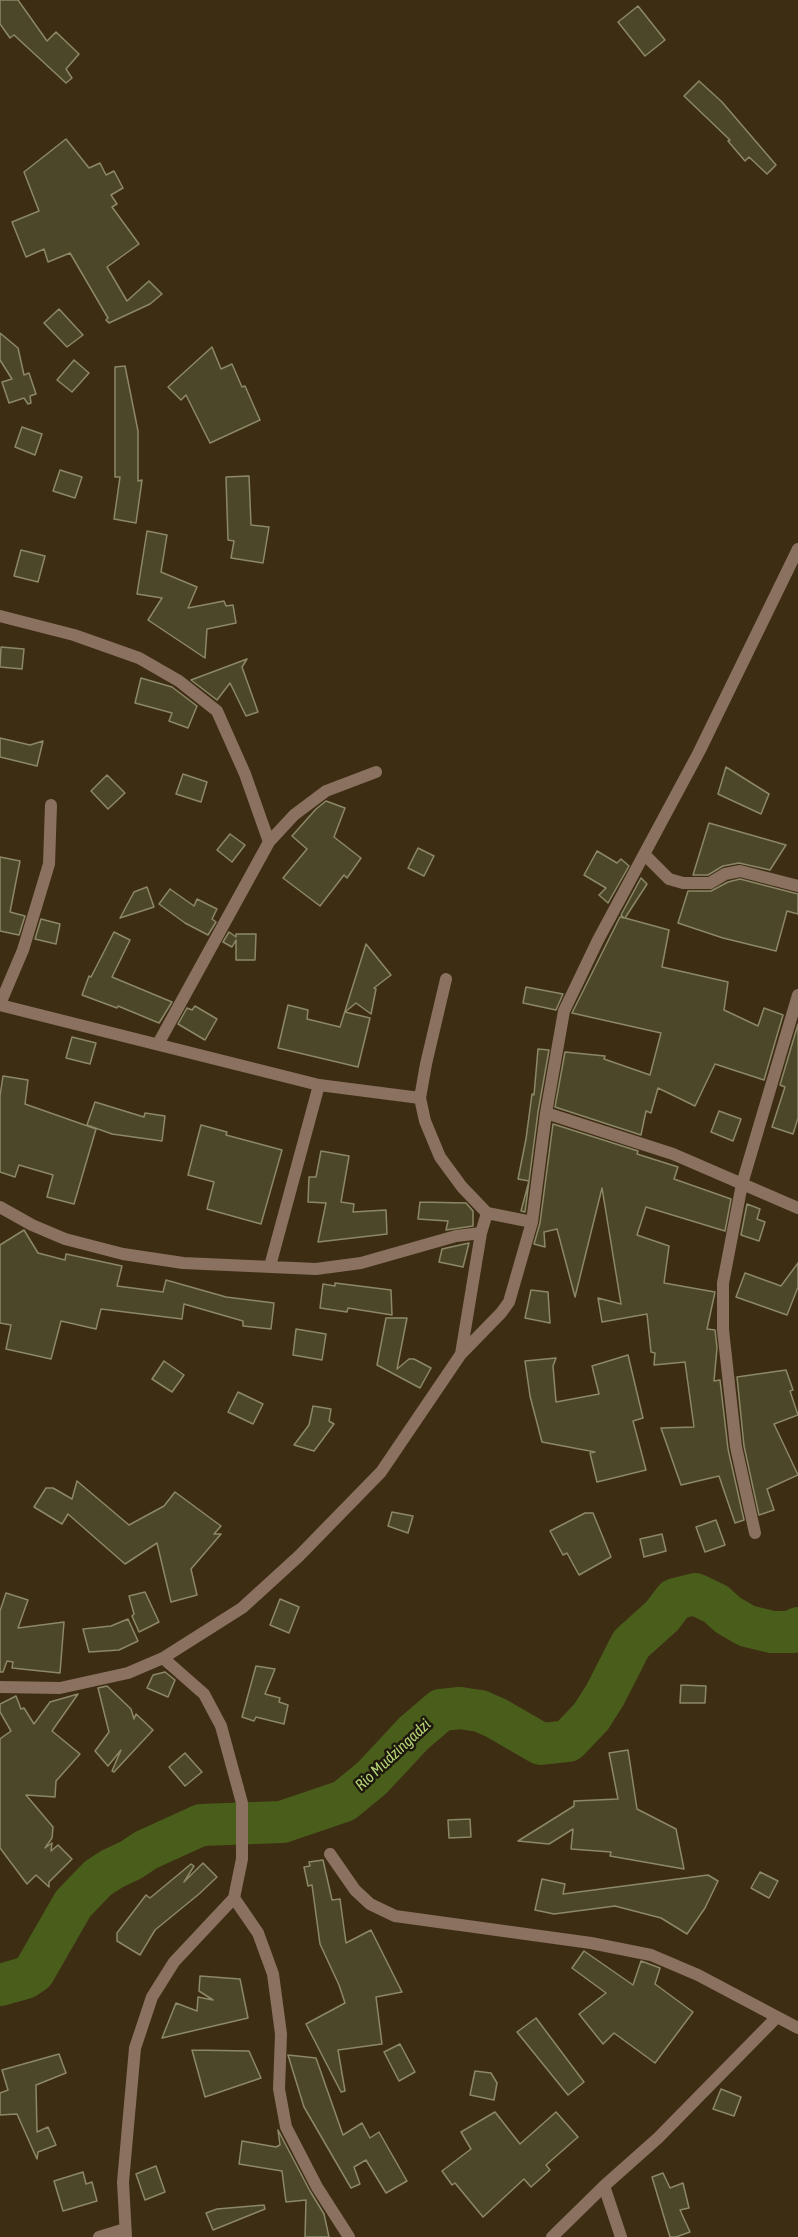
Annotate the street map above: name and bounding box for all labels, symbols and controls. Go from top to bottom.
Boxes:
water label: Rio Mudzingadzi [351,1715,435,1795]

